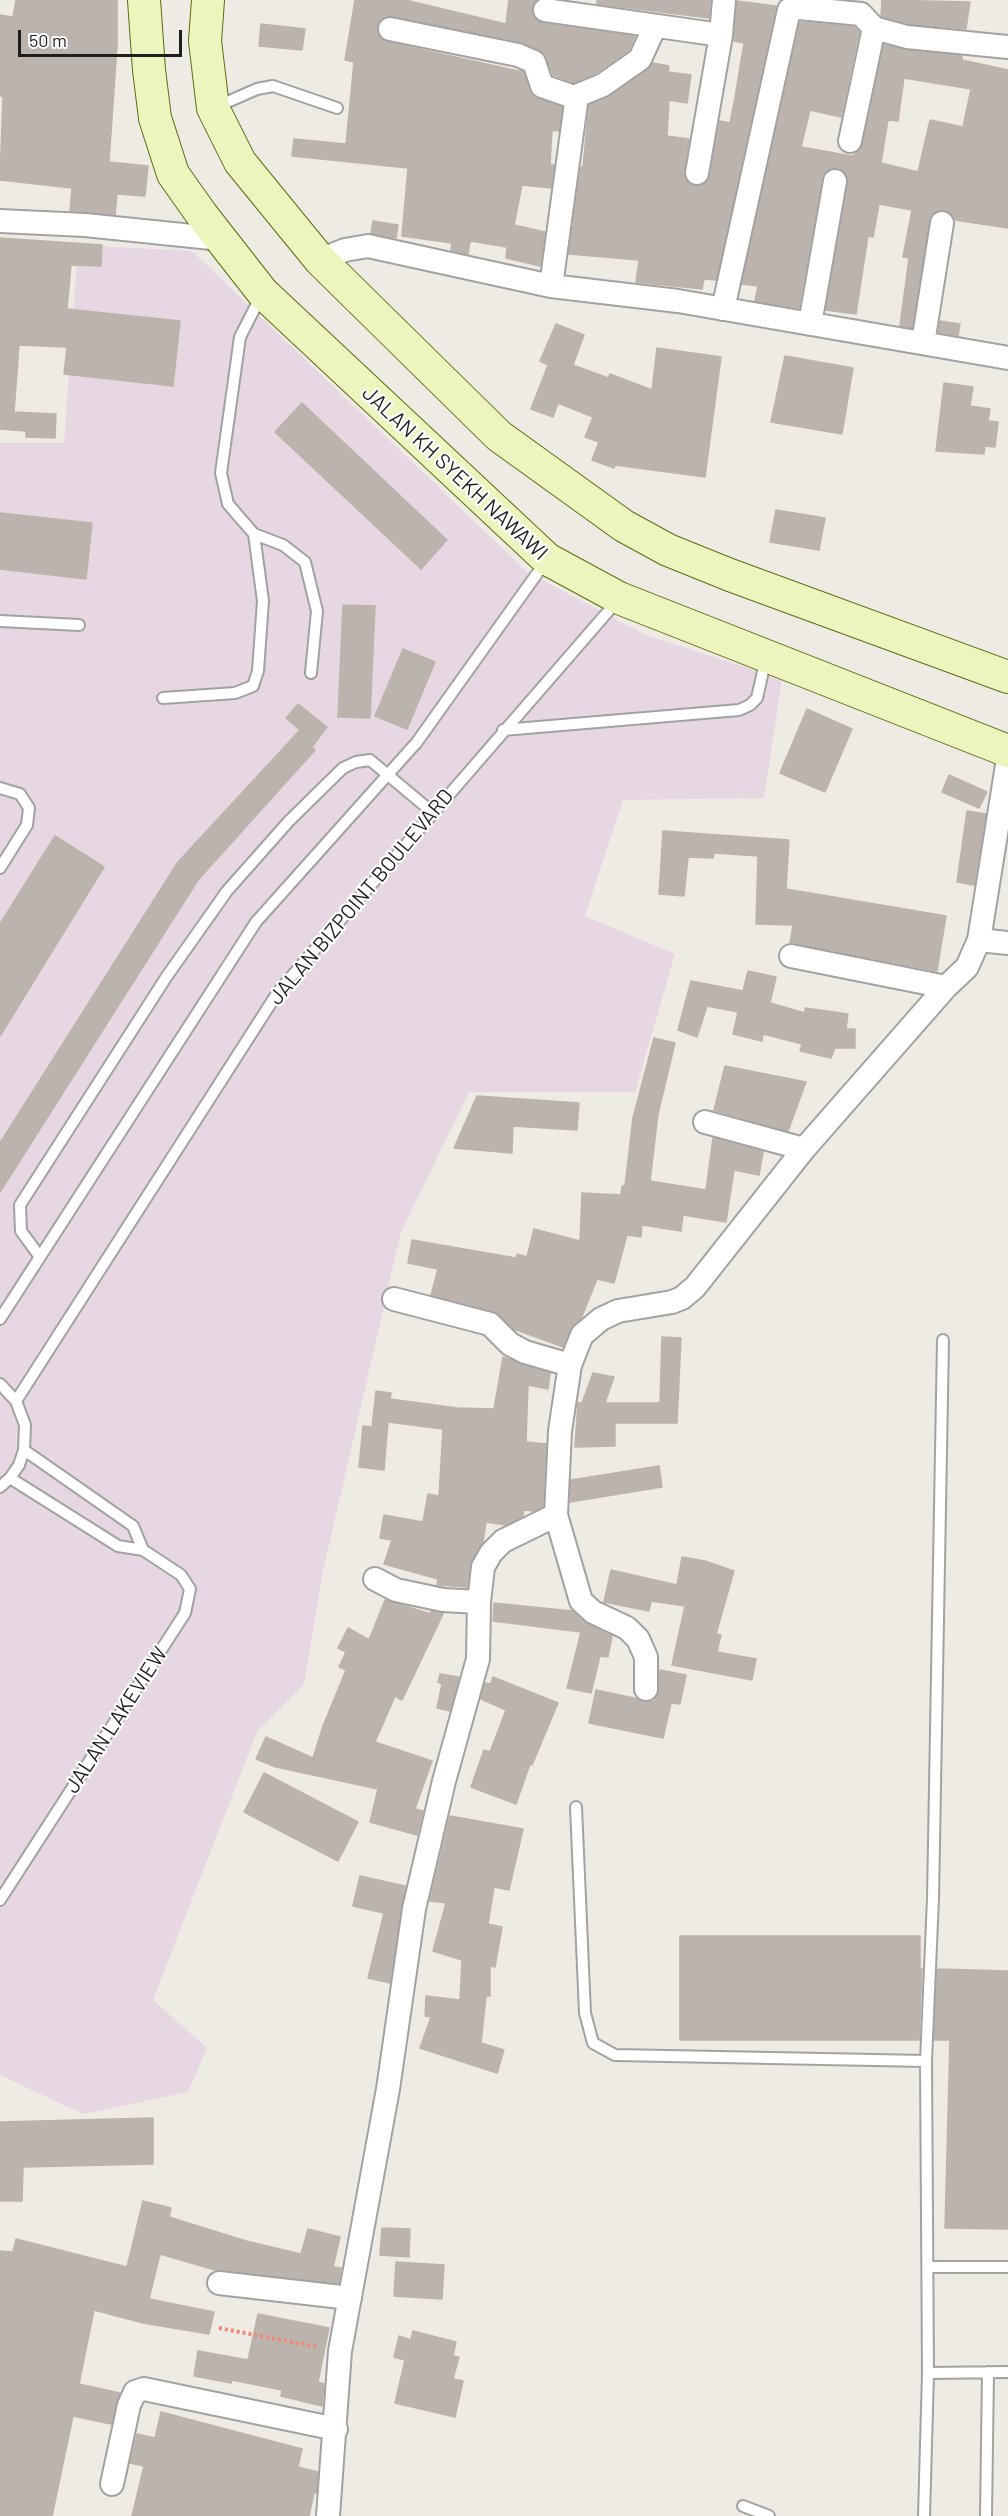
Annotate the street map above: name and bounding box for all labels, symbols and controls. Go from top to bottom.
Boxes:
scale bar [21,18,184,56]
text: 50 m [29,29,67,51]
street label: JALAN KH SYEKH NAWAWI [357,380,553,566]
street label: JALAN BIZPOINT BOULEVARD [263,784,459,1010]
street label: JALAN LAKEVIEW [59,1642,173,1798]

